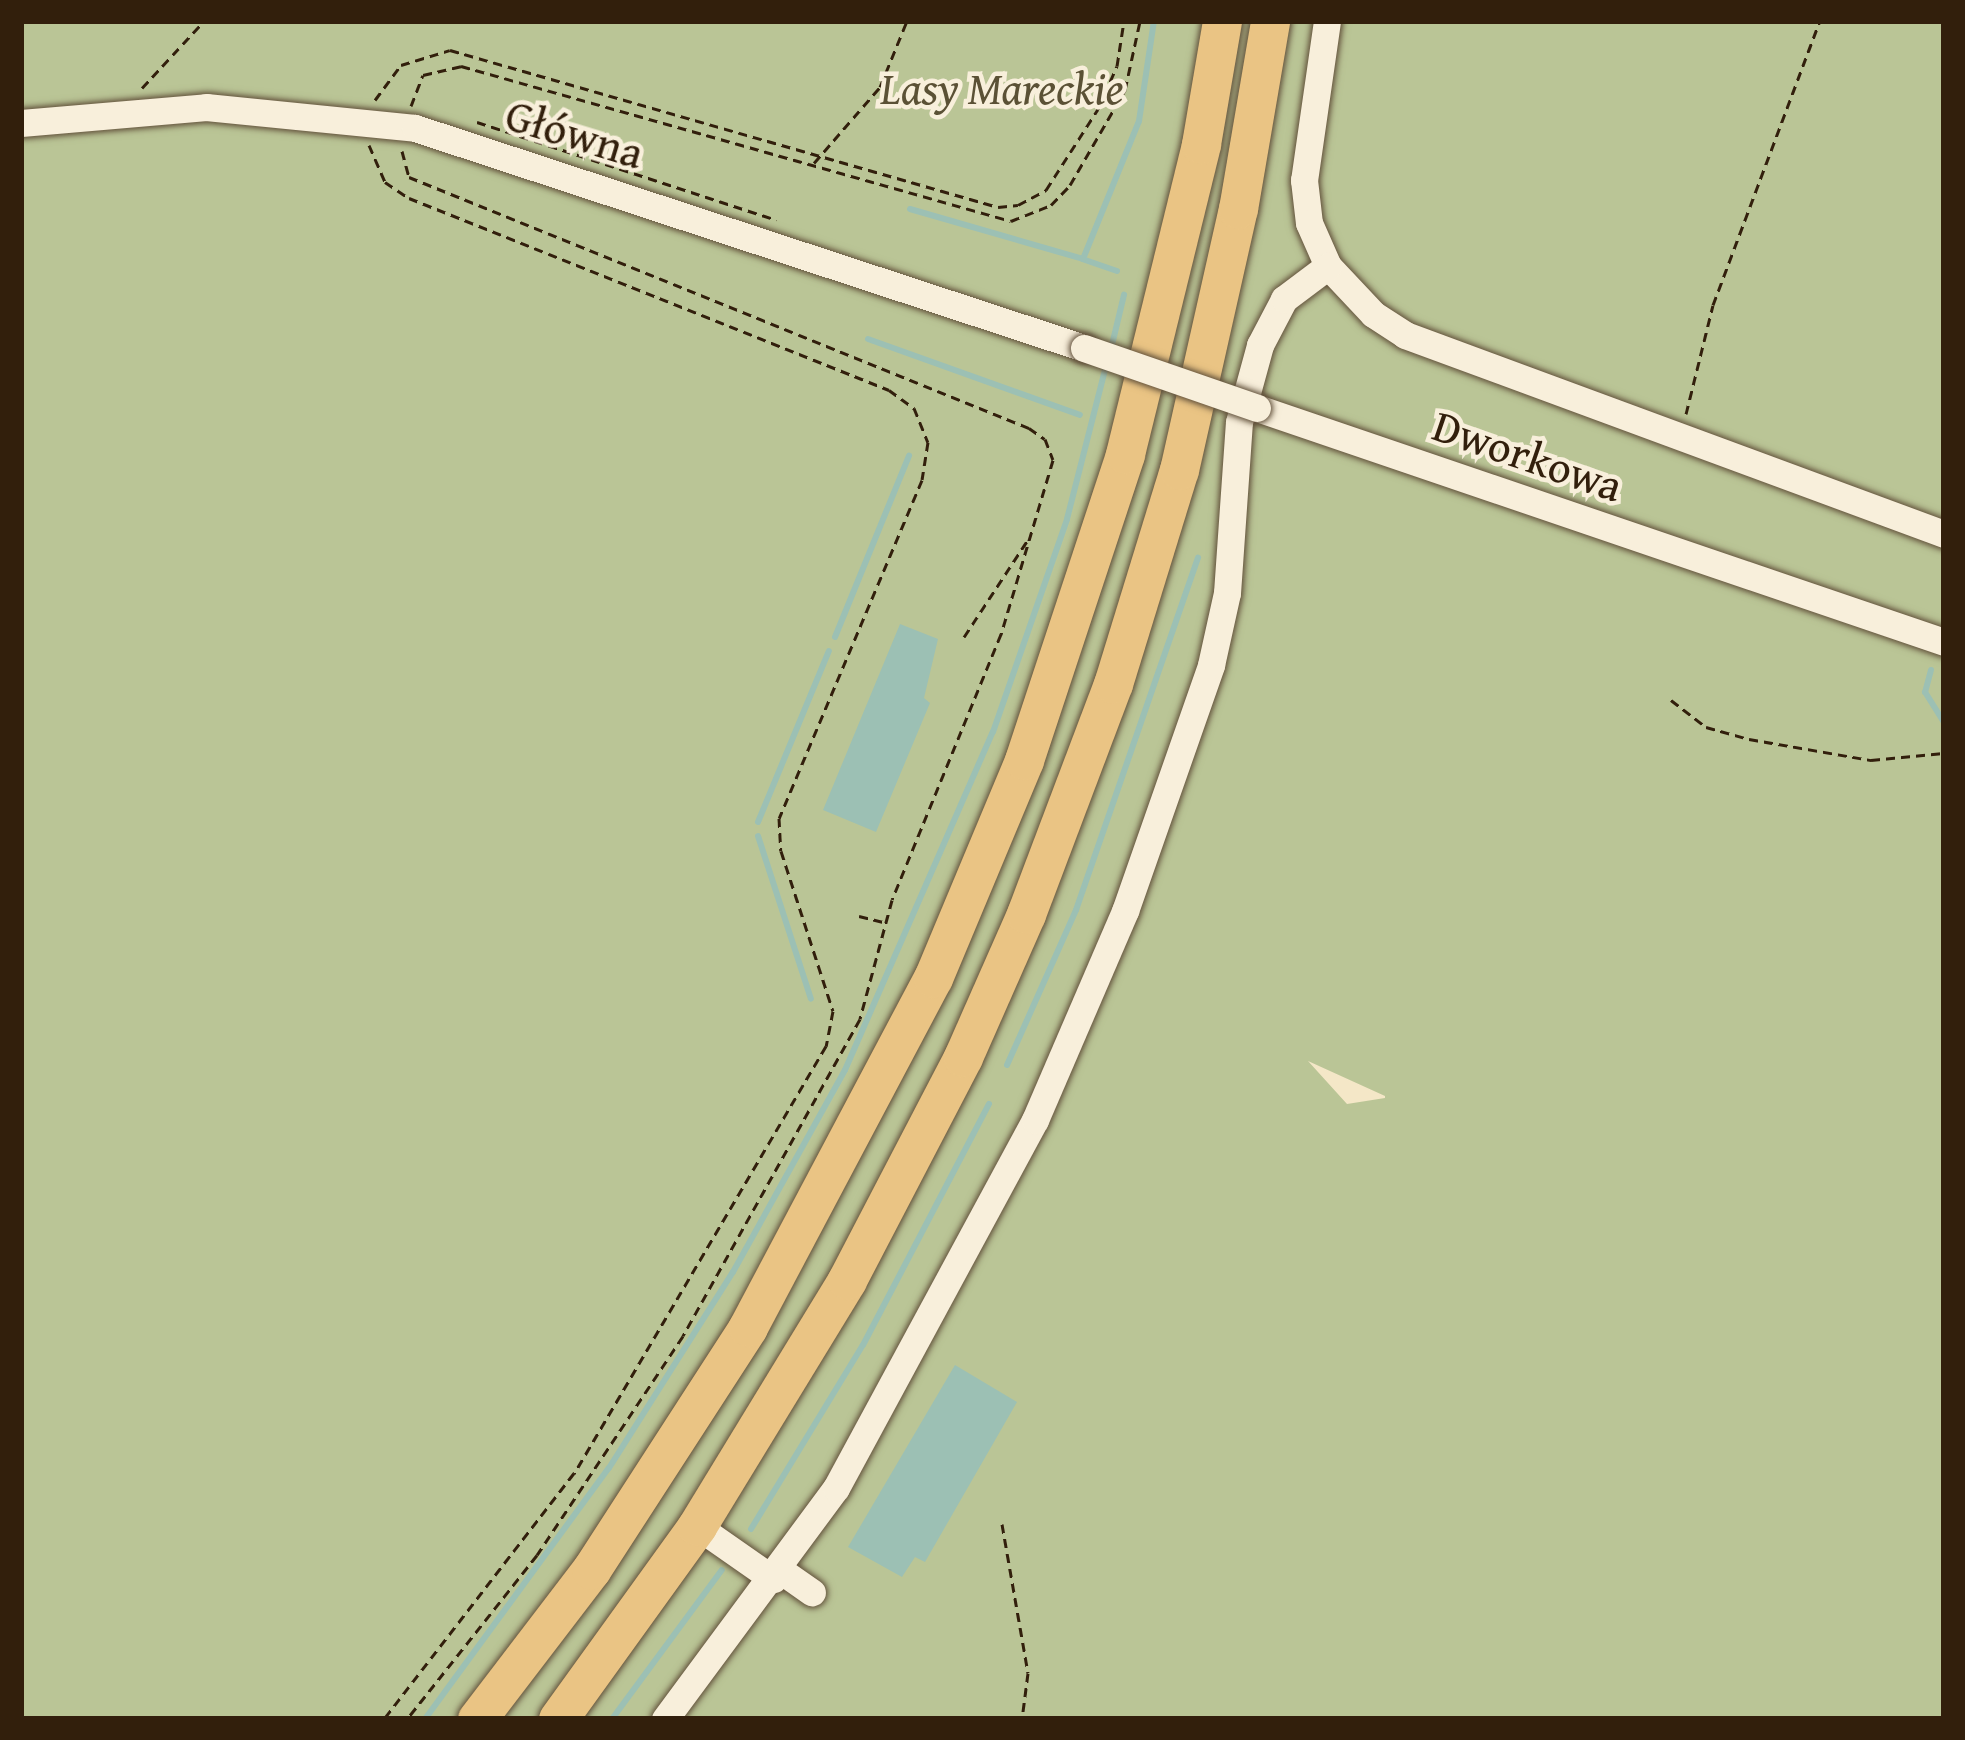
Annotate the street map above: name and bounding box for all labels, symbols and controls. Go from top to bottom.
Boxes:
park label: Lasy Mareckie [880,61,1124,115]
street label: Główna [500,87,650,179]
street label: Dworkowa [1426,397,1630,513]

